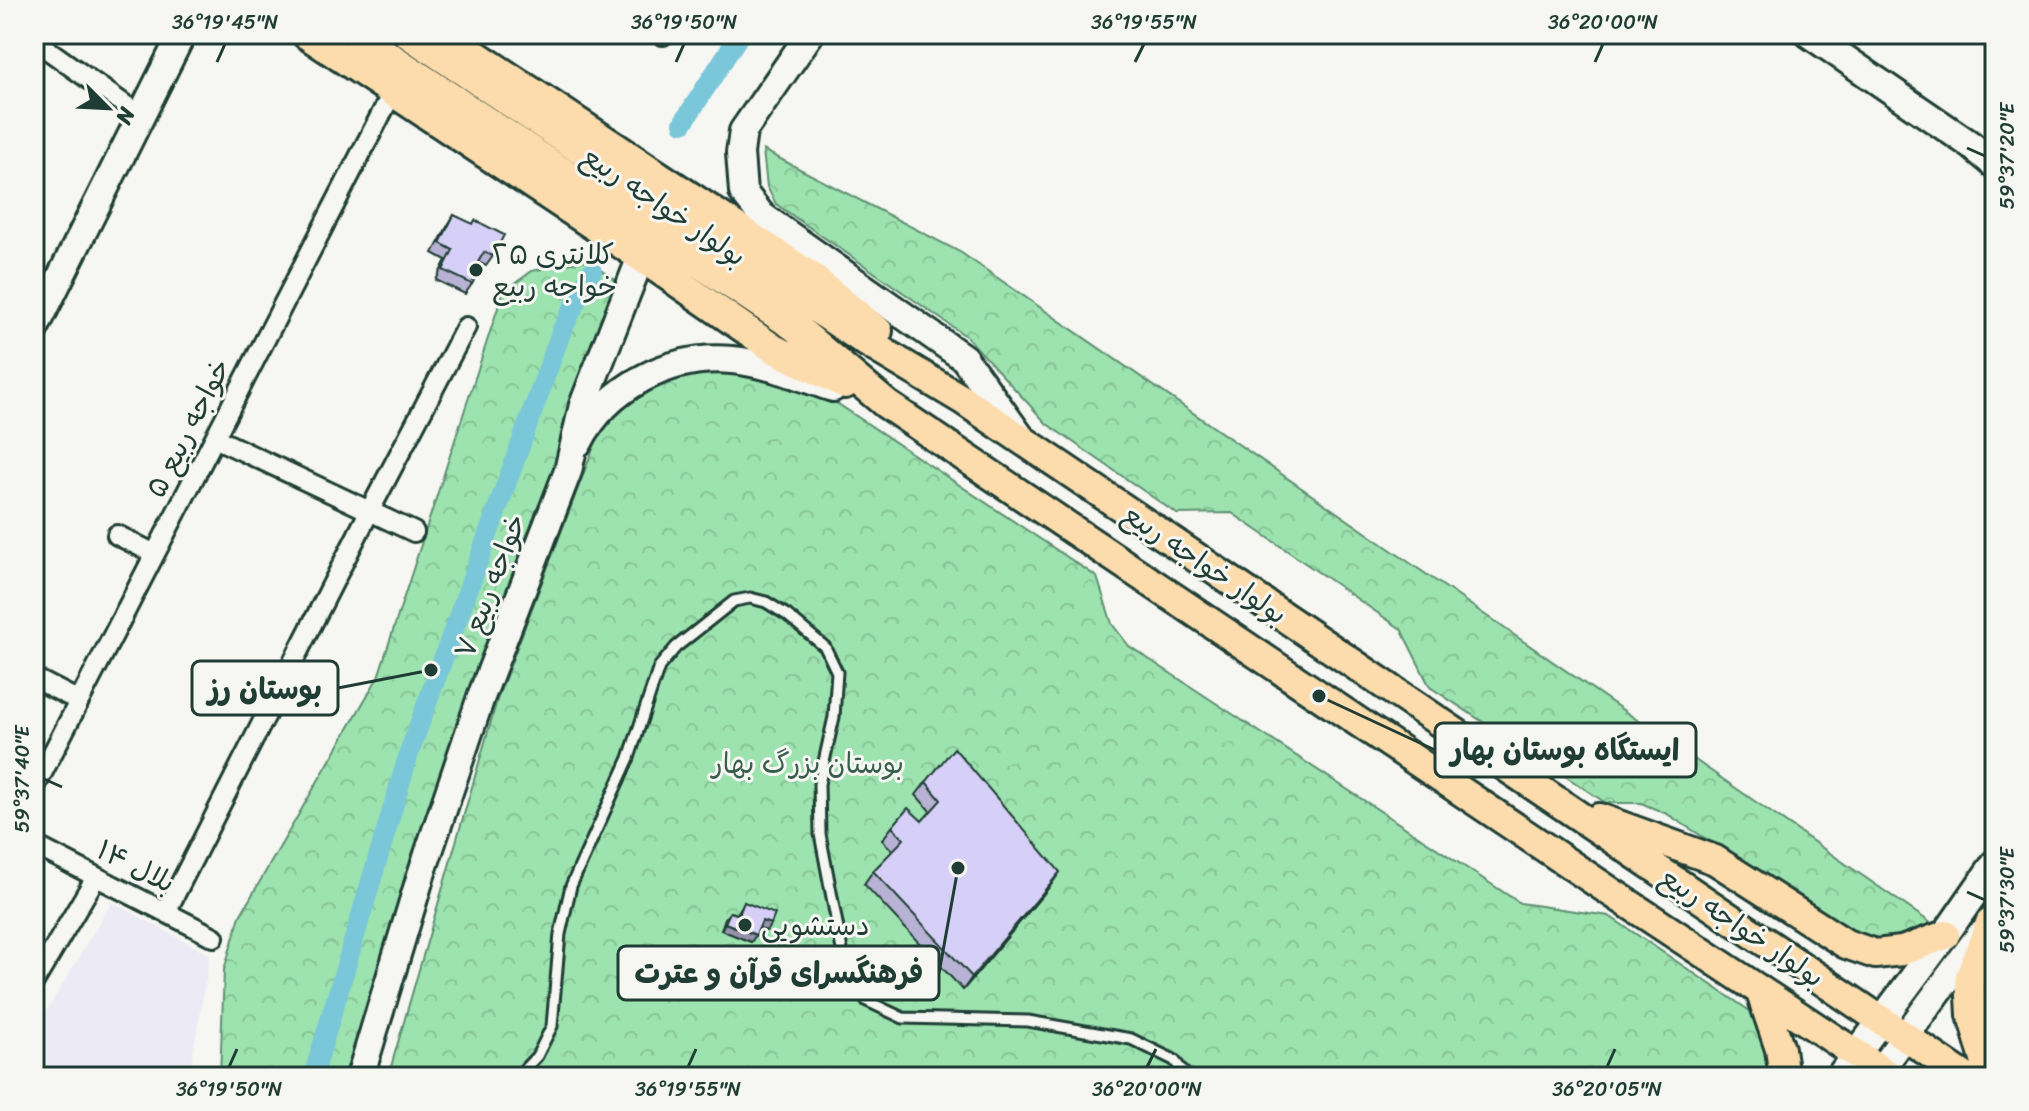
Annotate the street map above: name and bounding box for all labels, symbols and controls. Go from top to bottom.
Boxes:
text: 36°19'45"N [172,5,278,40]
text: 36°19'50"N [631,5,737,40]
text: 36°19'55"N [1091,5,1197,40]
text: 36°20'00"N [1548,5,1658,40]
north arrow [68,68,148,148]
text: N [105,100,147,132]
text: 59°37'20"E [1990,101,2025,209]
street label: بولوار خواجه ربیع [571,132,757,280]
place label: کلانتری ٢۵ خواجه ربیع [492,230,617,311]
marker: کلانتری ٢۵ خواجه ربیع [467,261,485,279]
street label: خواجه ربیع ۵ [132,349,244,507]
street label: بولوار خواجه ربیع [1112,490,1298,638]
street label: خواجه ربیع ۷ [440,506,540,666]
callout: بوستان رز [192,661,338,715]
text: بوستان رز [205,662,322,716]
text: 59°37'40"E [5,723,40,833]
callout: ایستگاه بوستان بهار [1435,723,1696,777]
text: ایستگاه بوستان بهار [1448,723,1679,777]
park label: بوستان بزرگ بهار [710,739,904,788]
street label: بلال ۱۴ [88,825,184,907]
text: 59°37'30"E [1990,845,2025,953]
street label: بولوار خواجه ربیع [1649,853,1835,1001]
place label: دستشویی [761,901,870,950]
marker: دستشویی [736,916,754,934]
callout: فرهنگسرای قرآن و عترت [618,946,939,1000]
text: فرهنگسرای قرآن و عترت [635,946,923,1000]
text: 36°19'50"N [176,1072,282,1107]
text: 36°19'55"N [635,1072,741,1107]
text: 36°20'00"N [1092,1072,1202,1107]
text: 36°20'05"N [1552,1072,1662,1107]

